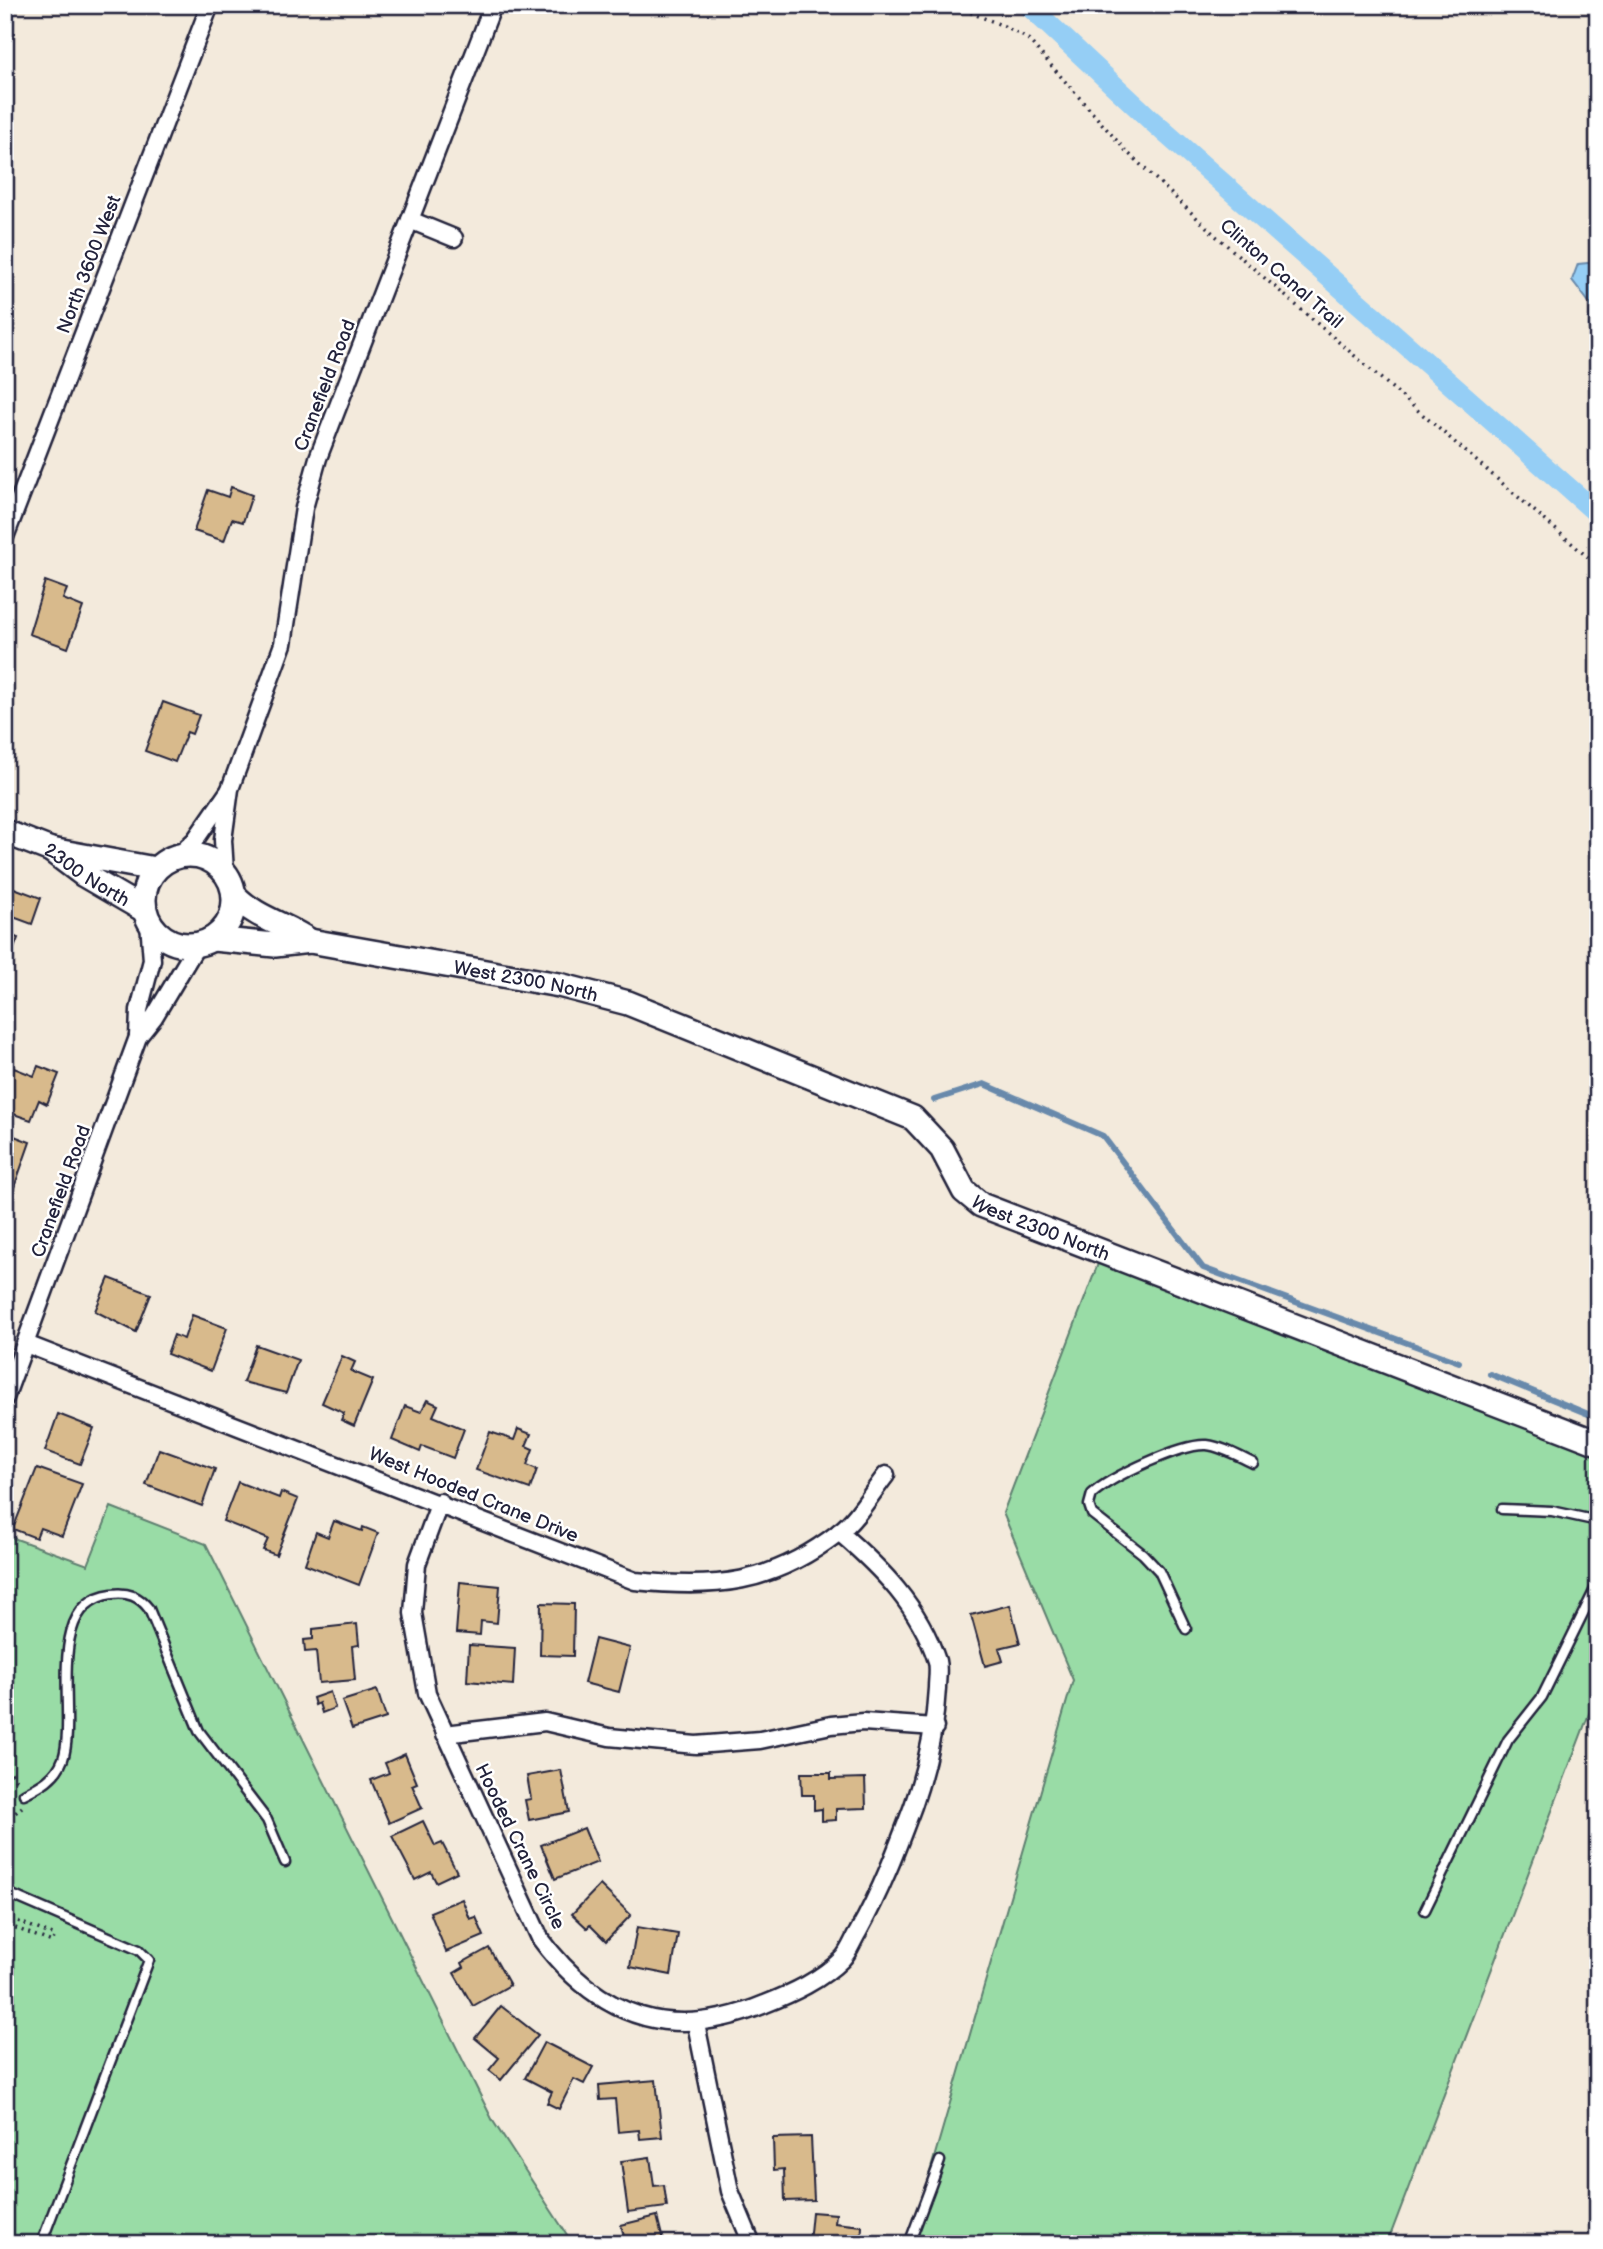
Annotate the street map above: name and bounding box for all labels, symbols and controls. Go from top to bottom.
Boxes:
street label: North 3600 West [52,192,126,337]
street label: Clinton Canal Trail [1215,214,1347,334]
street label: Cranefield Road [290,316,361,455]
street label: 2300 North [41,839,134,912]
street label: West 2300 North [452,957,600,1008]
street label: Cranefield Road [27,1122,96,1261]
street label: West 2300 North [966,1191,1113,1267]
street label: West Hooded Crane Drive [365,1443,582,1548]
street label: Hooded Crane Circle [470,1760,570,1933]

